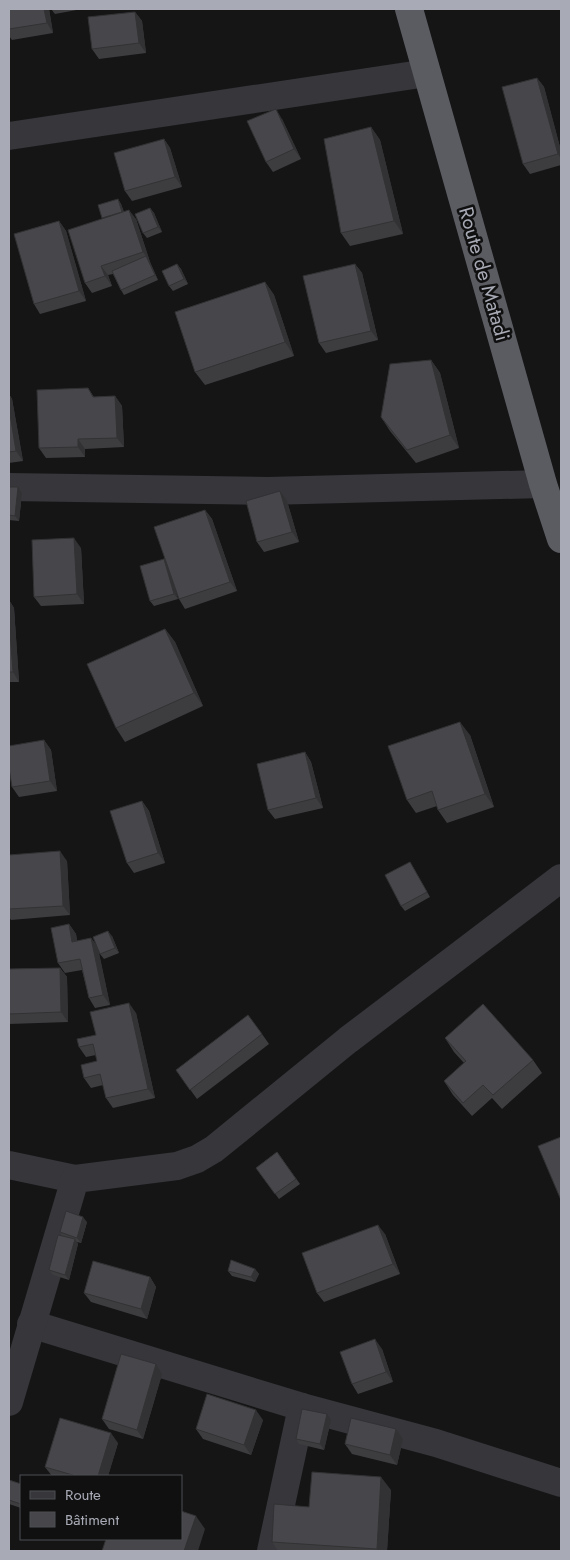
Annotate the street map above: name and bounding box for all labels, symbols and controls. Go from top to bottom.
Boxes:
street label: Route de Matadi [451,204,517,344]
legend [20,1475,182,1540]
text: Route [65,1484,101,1506]
text: Bâtiment [65,1509,119,1531]

